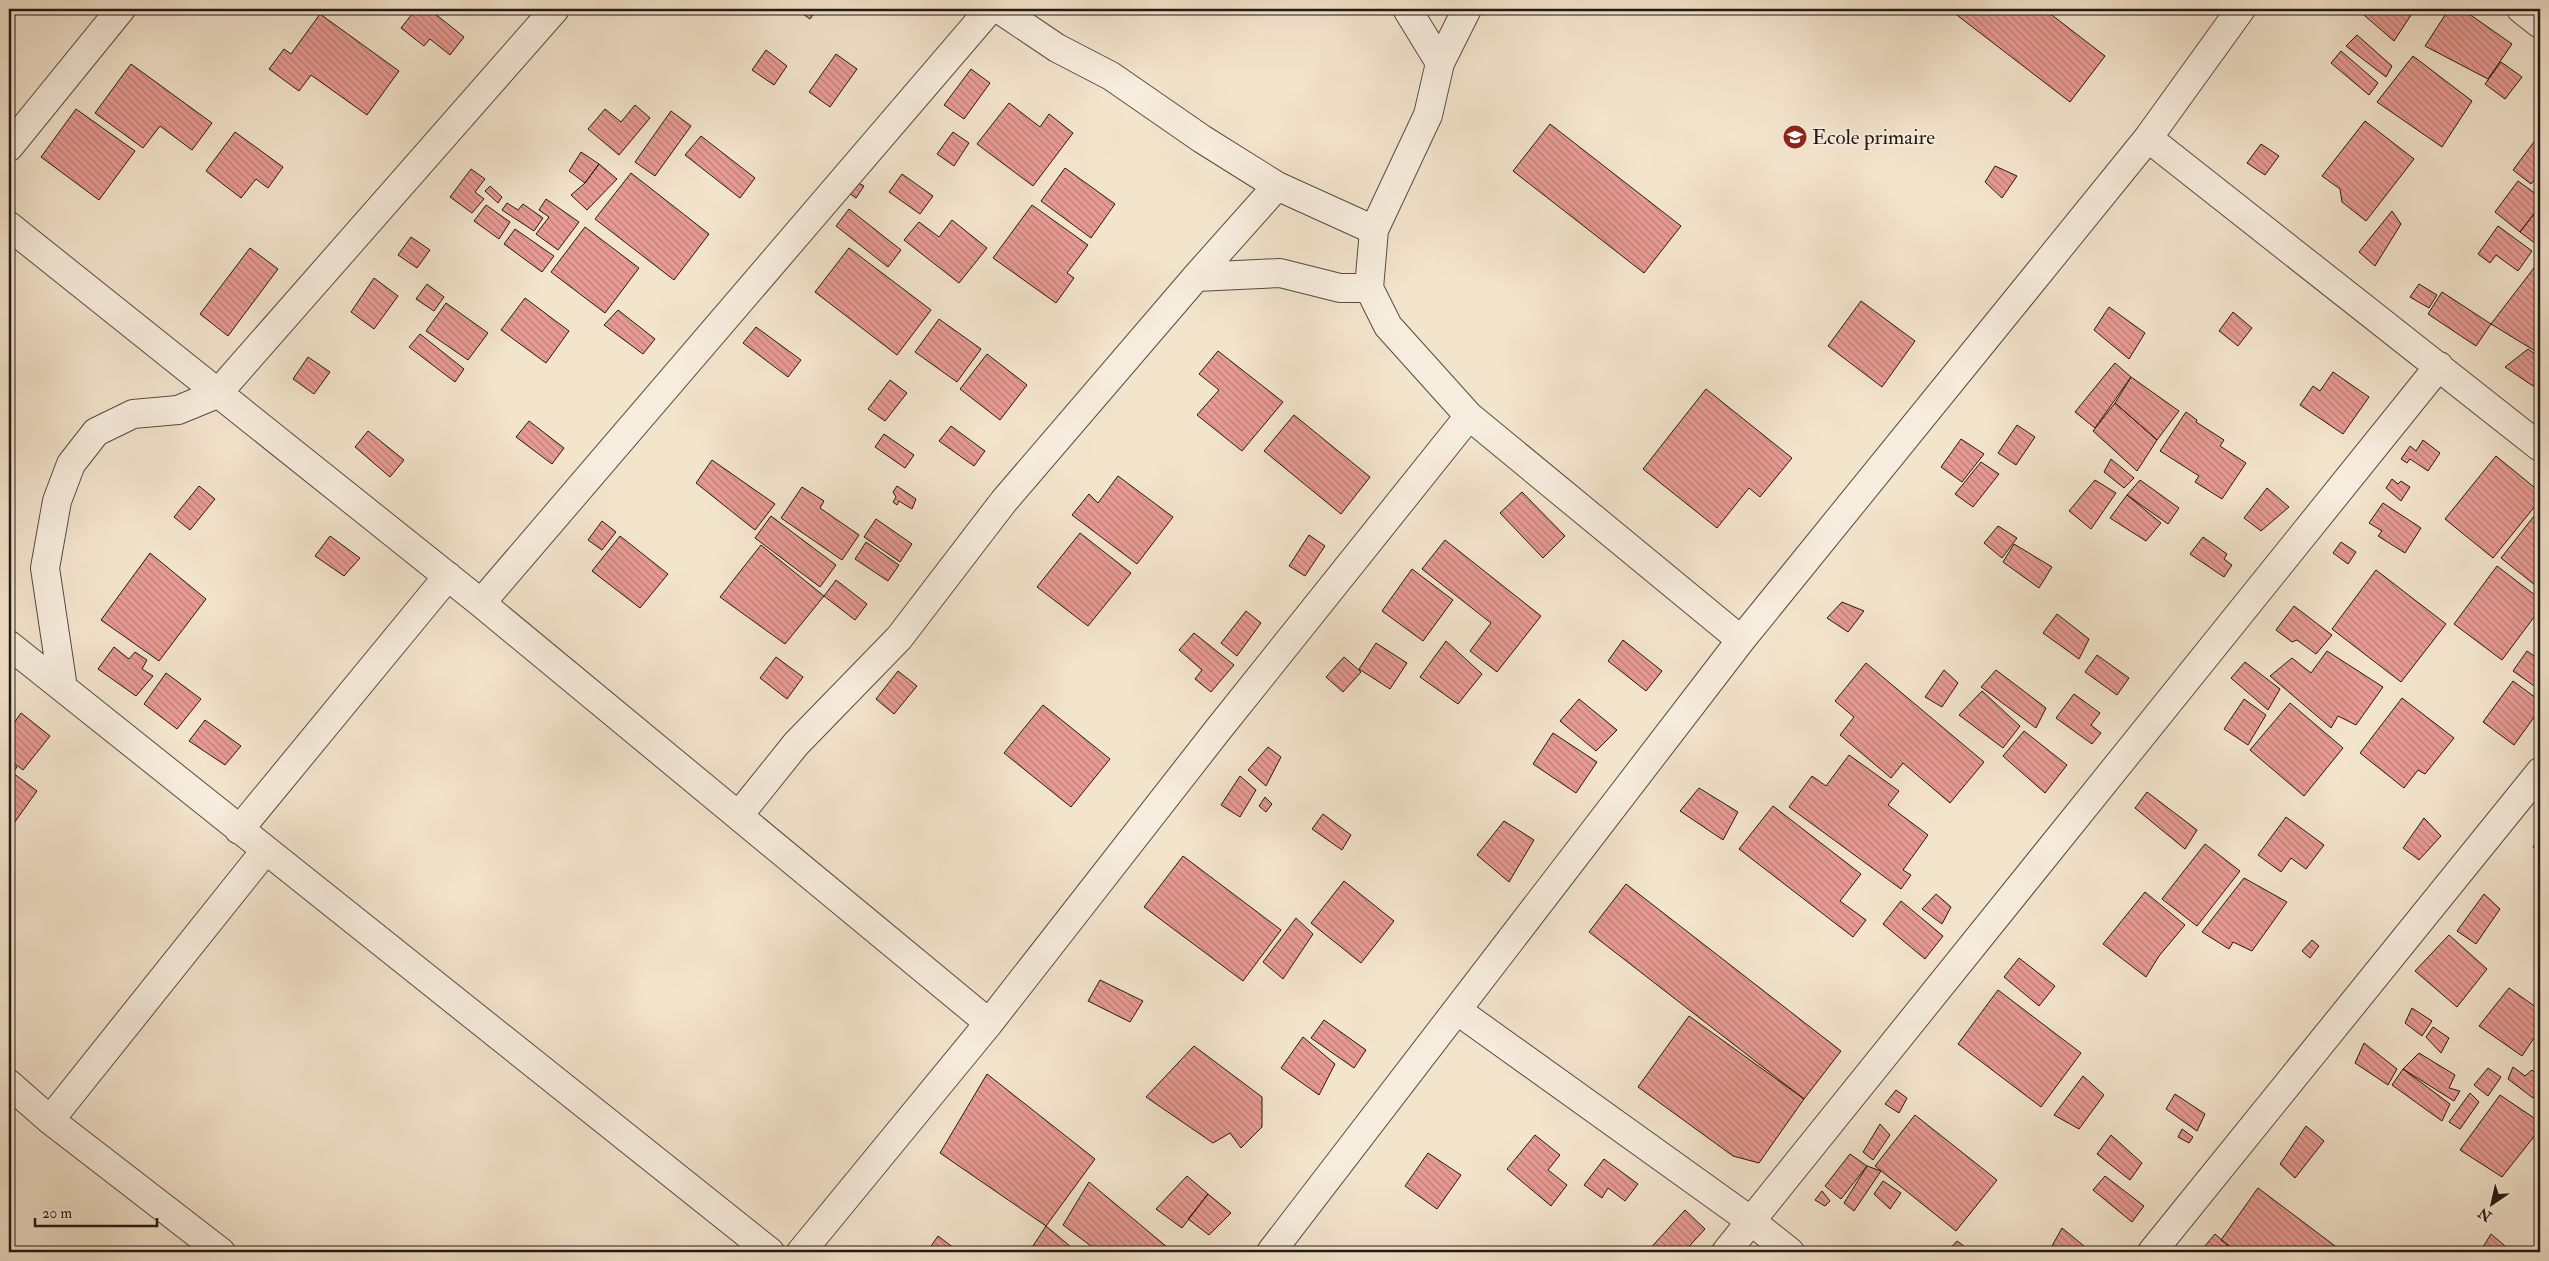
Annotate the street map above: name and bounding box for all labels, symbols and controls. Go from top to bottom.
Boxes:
school or university icon: Ecole primaire [1782,124,1808,150]
place label: Ecole primaire [1812,124,1935,151]
north arrow [2466,1178,2516,1228]
scale bar [35,1196,158,1228]
text: 20 m [42,1204,72,1223]
text: N [2475,1204,2496,1225]

